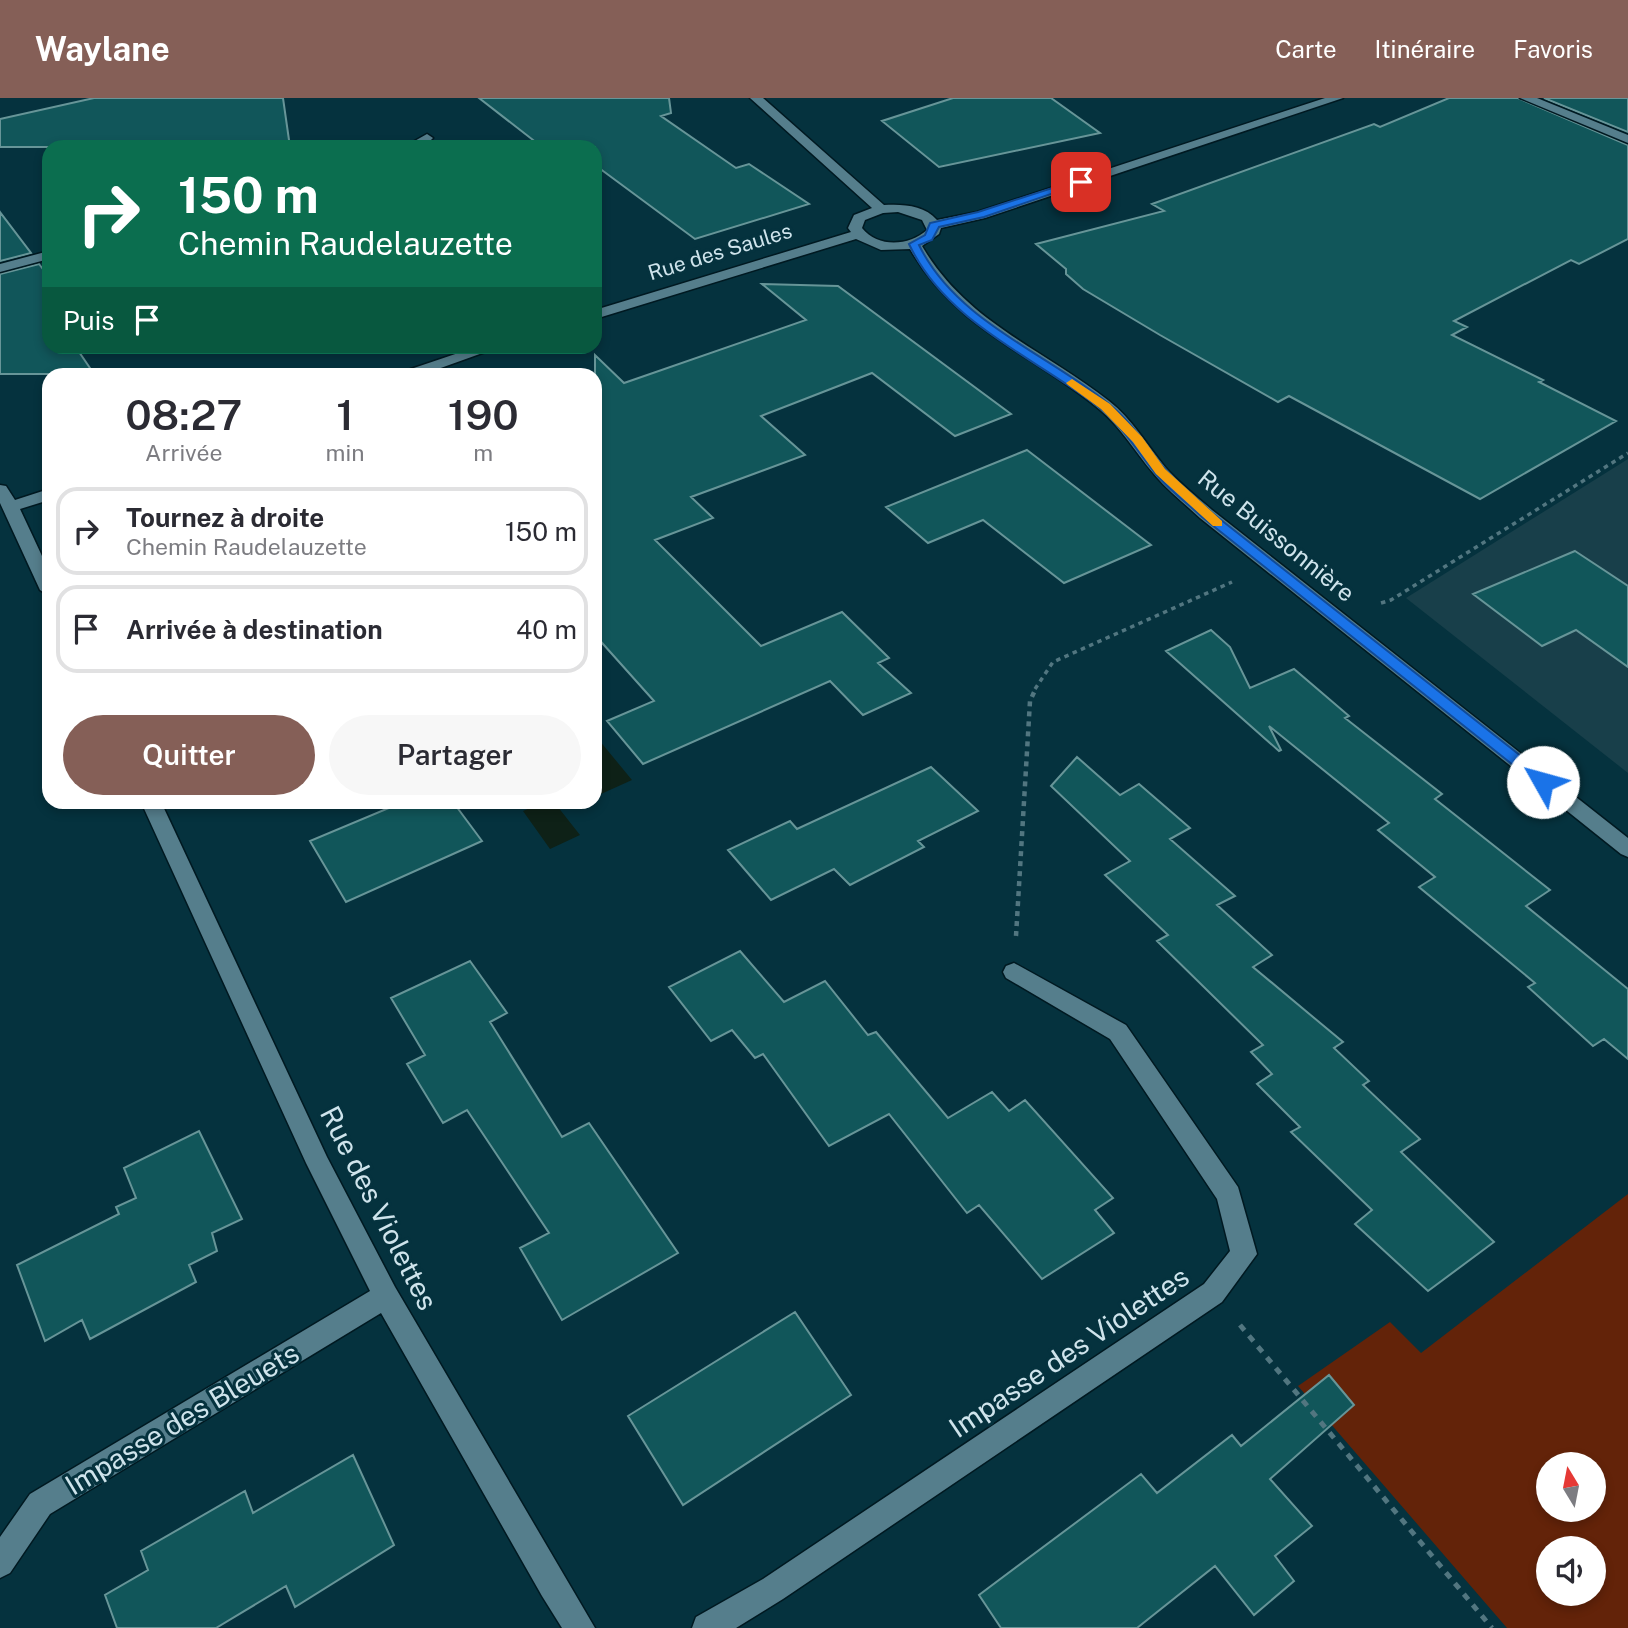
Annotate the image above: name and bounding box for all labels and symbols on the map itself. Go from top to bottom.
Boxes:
pin [1051,152,1111,212]
street label: Rue des Saules [645,218,795,285]
street label: Rue Buissonnière [1193,464,1361,607]
position arrow [1506,745,1580,819]
street label: Rue des Violettes [314,1100,445,1315]
street label: Impasse des Violettes [943,1259,1195,1444]
street label: Impasse des Bleuets [59,1336,304,1501]
north arrow [1536,1452,1606,1522]

